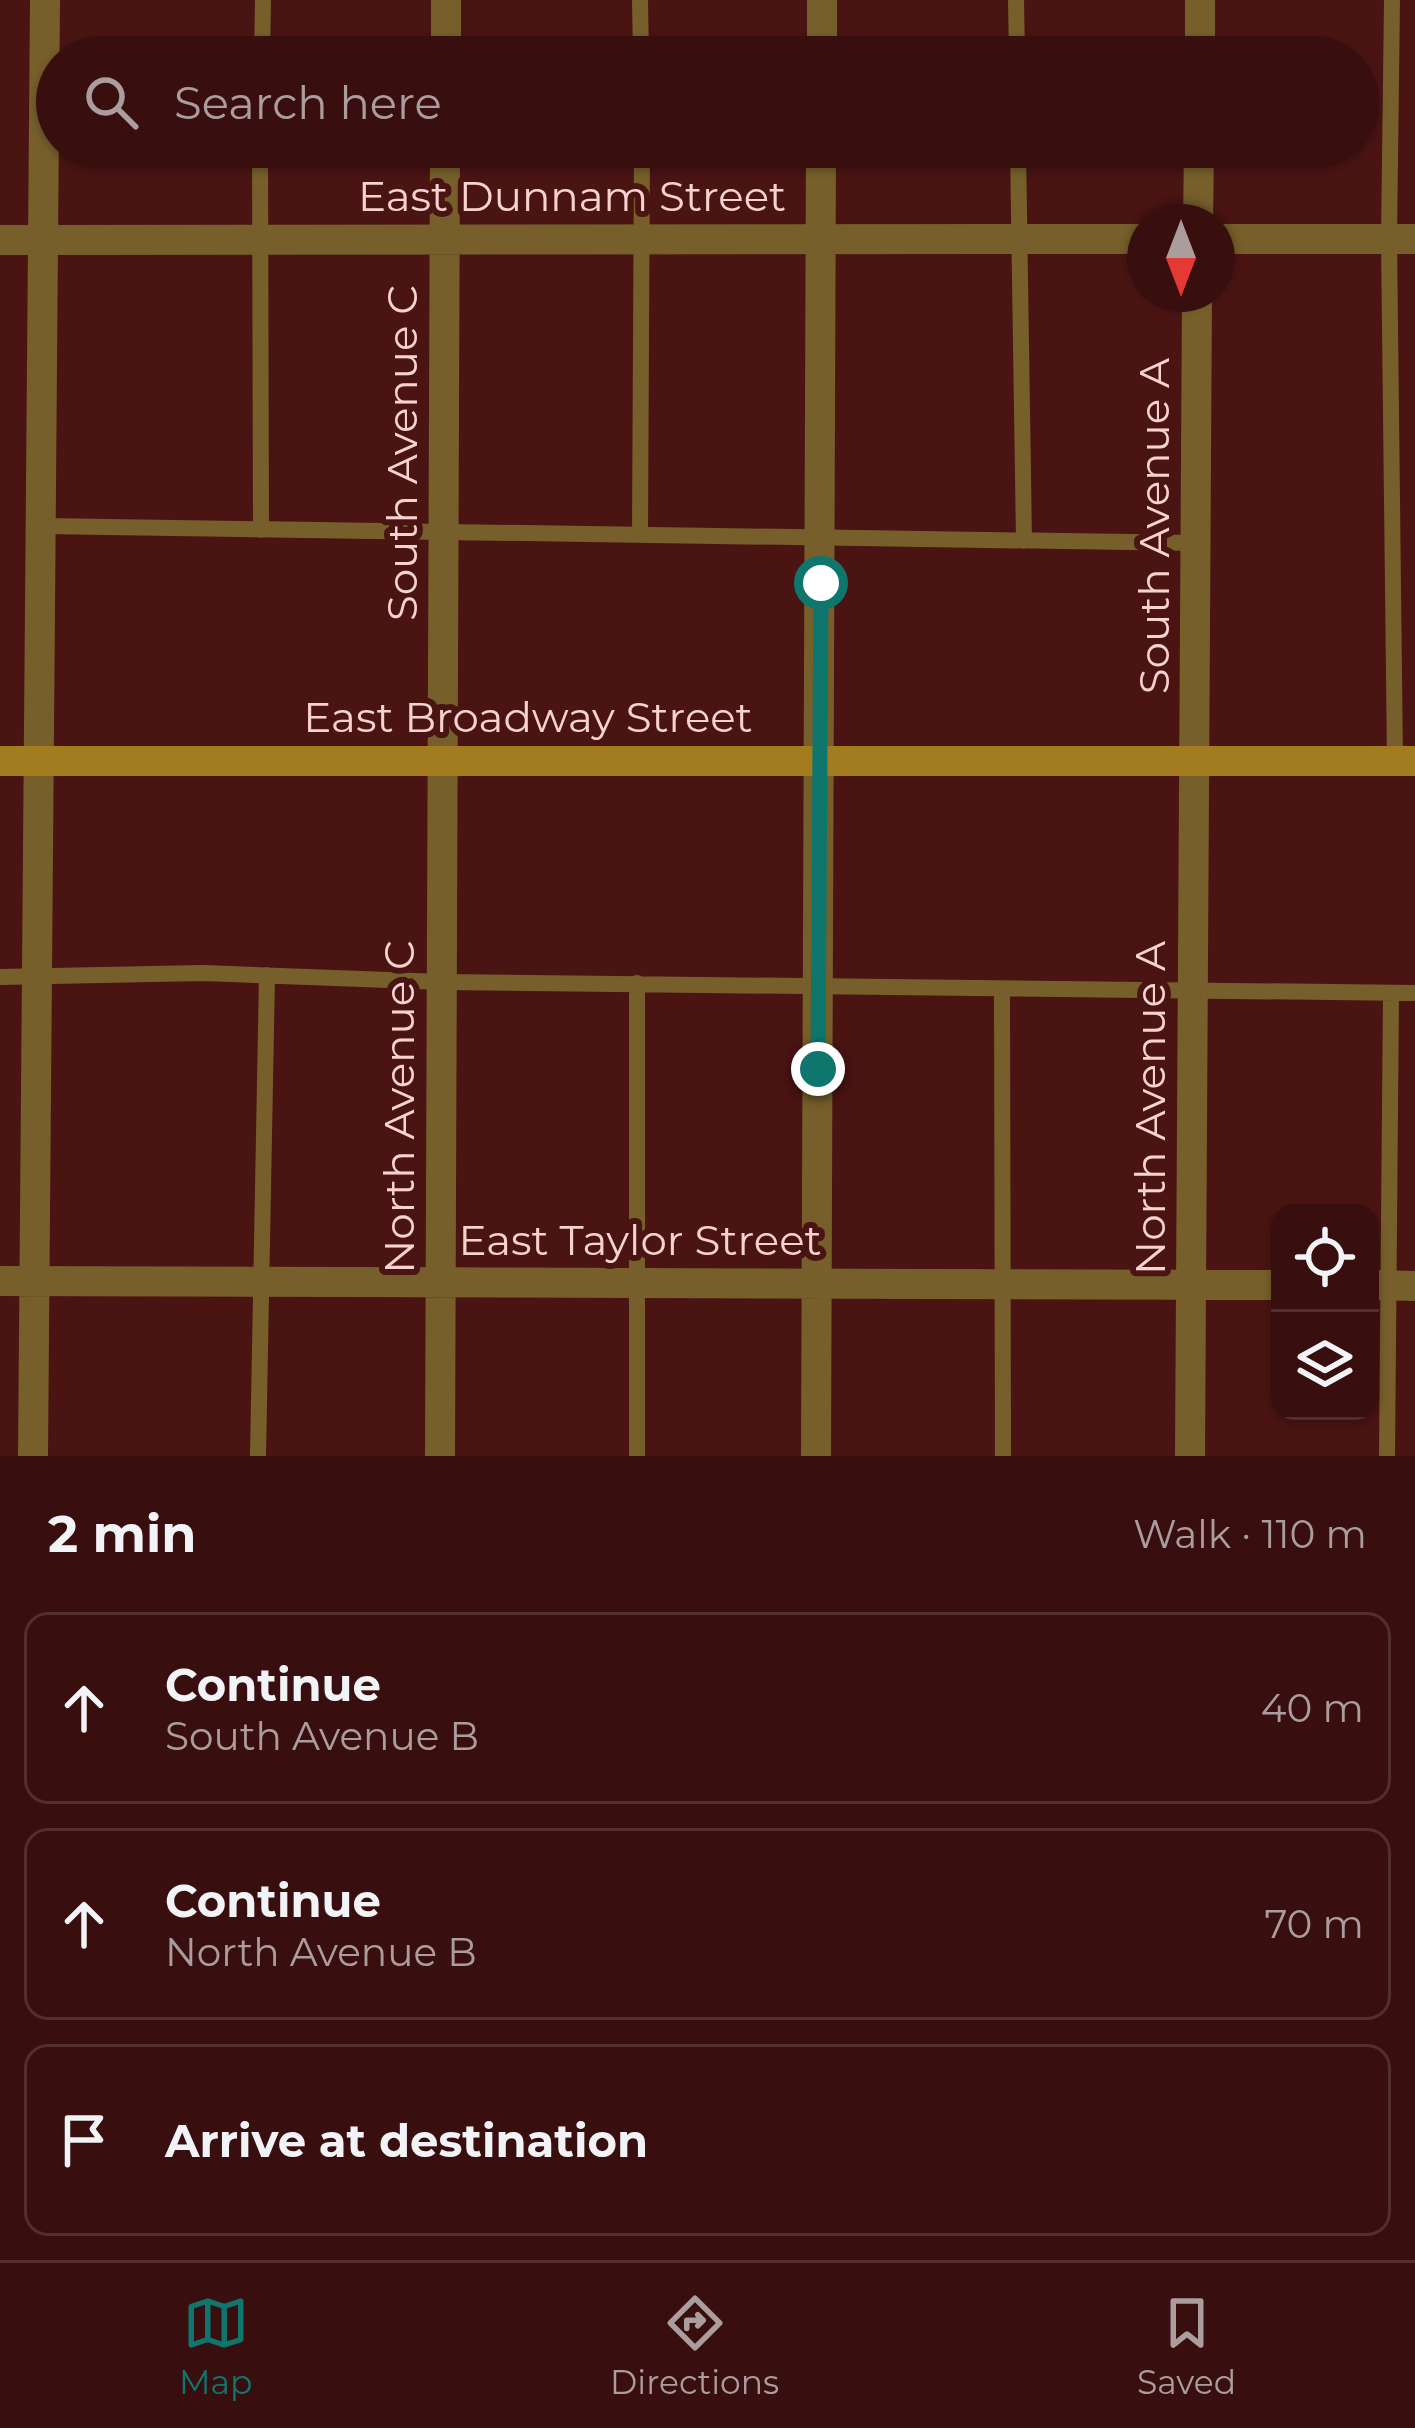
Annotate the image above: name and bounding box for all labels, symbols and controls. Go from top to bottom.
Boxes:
search box [36,36,1379,168]
icon: search [78,69,144,135]
text: Search here [174,75,442,130]
street label: East Dunnam Street [358,170,786,222]
north arrow [1127,204,1235,312]
street label: South Avenue C [376,285,428,621]
street label: South Avenue A [1128,357,1180,694]
route start [794,556,848,610]
street label: East Broadway Street [303,691,753,743]
street label: North Avenue C [373,940,425,1274]
street label: North Avenue A [1124,940,1176,1275]
route end [791,1042,845,1096]
map controls [1271,1204,1379,1420]
button: locate [1271,1204,1379,1312]
street label: East Taylor Street [458,1214,822,1266]
button: layers [1271,1312,1379,1420]
text: 2 min [48,1503,197,1565]
text: Walk · 110 m [1133,1510,1367,1558]
text: Continue [165,1657,381,1712]
icon: ahead [51,1675,117,1741]
text: 40 m [1261,1684,1364,1732]
text: South Avenue B [165,1712,479,1760]
text: Continue [165,1873,381,1928]
icon: ahead [51,1891,117,1957]
text: 70 m [1264,1900,1364,1948]
text: North Avenue B [165,1928,477,1976]
icon: arrive [51,2107,117,2173]
text: Arrive at destination [165,2113,648,2168]
tab: Map [179,2290,252,2402]
tab: Directions [610,2290,779,2402]
tab: Saved [1137,2290,1236,2402]

